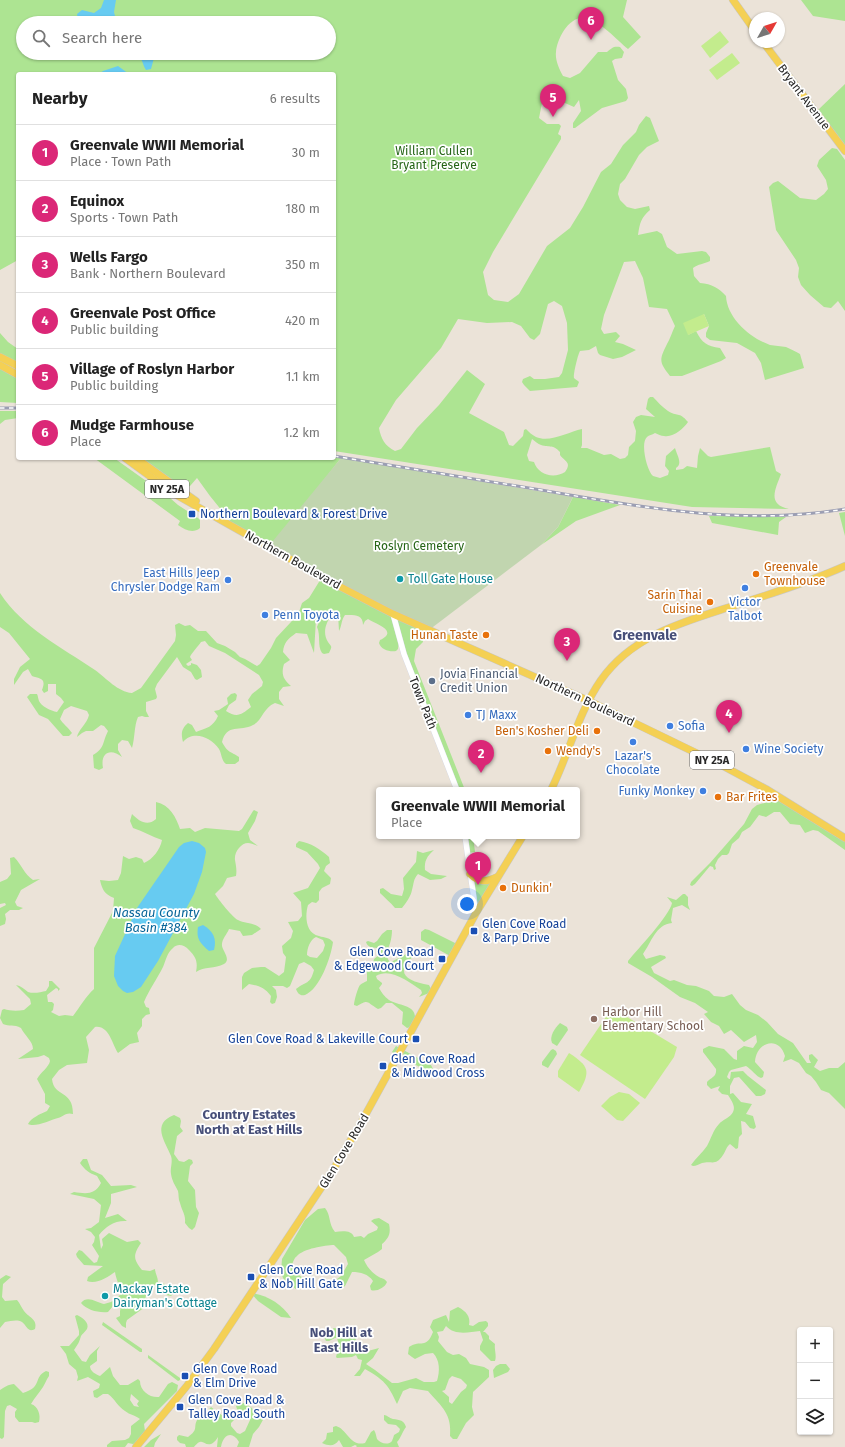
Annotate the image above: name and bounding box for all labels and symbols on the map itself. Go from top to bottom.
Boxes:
pin: 6 [578,7,604,40]
north arrow [749,12,785,48]
street label: Bryant Avenue [775,61,833,133]
pin: 5 [540,84,566,117]
park label: William Cullen Bryant Preserve [391,144,477,172]
road number: NY 25A [145,480,189,498]
place label: Northern Boulevard & Forest Drive [200,507,387,521]
marker: Northern Boulevard & Forest Drive [187,509,197,519]
street label: Northern Boulevard [243,528,343,592]
park label: Roslyn Cemetery [374,539,464,553]
place label: Greenvale Townhouse [764,560,825,588]
place label: East Hills Jeep Chrysler Dodge Ram [111,566,220,594]
marker: Greenvale Townhouse [751,569,761,579]
place label: Toll Gate House [408,572,493,586]
marker: Toll Gate House [395,574,405,584]
marker: East Hills Jeep Chrysler Dodge Ram [223,575,233,585]
marker: Victor Talbot [740,583,750,593]
place label: Sarin Thai Cuisine [648,588,702,616]
place label: Victor Talbot [728,595,763,623]
marker: Sarin Thai Cuisine [705,597,715,607]
place label: Penn Toyota [273,608,340,622]
marker: Penn Toyota [260,610,270,620]
district label: Greenvale [613,627,677,644]
place label: Hunan Taste [411,628,478,642]
pin: 3 [554,628,580,661]
marker: Hunan Taste [481,630,491,640]
place label: Jovia Financial Credit Union [440,667,519,695]
street label: Northern Boulevard [533,671,637,729]
street label: Town Path [406,675,440,731]
marker: Jovia Financial Credit Union [427,676,437,686]
pin: 4 [716,700,742,733]
place label: TJ Maxx [476,708,517,722]
marker: TJ Maxx [463,710,473,720]
place label: Sofia [678,719,705,733]
marker: Sofia [665,721,675,731]
place label: Ben's Kosher Deli [495,724,589,738]
marker: Ben's Kosher Deli [592,726,602,736]
marker: Lazar's Chocolate [628,737,638,747]
pin: 2 [468,740,494,773]
place label: Wine Society [754,742,824,756]
place label: Wendy's [556,744,601,758]
marker: Wine Society [741,744,751,754]
marker: Wendy's [543,746,553,756]
place label: Lazar's Chocolate [606,749,660,777]
road number: NY 25A [690,751,734,769]
place label: Funky Monkey [618,784,695,798]
marker: Funky Monkey [698,786,708,796]
place label: Bar Frites [726,790,778,804]
marker: Bar Frites [713,792,723,802]
pin: 1 [465,852,491,885]
place label: Dunkin' [511,881,552,895]
marker: Dunkin' [498,883,508,893]
your location [457,894,477,914]
water label: Nassau County Basin #384 [113,905,200,935]
place label: Glen Cove Road & Parp Drive [482,917,566,945]
marker: Glen Cove Road & Parp Drive [469,926,479,936]
place label: Glen Cove Road & Edgewood Court [334,945,435,973]
marker: Glen Cove Road & Edgewood Court [437,954,447,964]
place label: Harbor Hill Elementary School [602,1005,704,1033]
marker: Harbor Hill Elementary School [589,1014,599,1024]
place label: Glen Cove Road & Lakeville Court [228,1032,409,1046]
marker: Glen Cove Road & Lakeville Court [411,1034,421,1044]
place label: Glen Cove Road & Midwood Cross [391,1052,485,1080]
marker: Glen Cove Road & Midwood Cross [378,1061,388,1071]
district label: Country Estates North at East Hills [196,1107,303,1137]
street label: Glen Cove Road [316,1111,372,1191]
place label: Glen Cove Road & Nob Hill Gate [259,1263,343,1291]
marker: Glen Cove Road & Nob Hill Gate [246,1272,256,1282]
place label: Mackay Estate Dairyman's Cottage [113,1282,217,1310]
marker: Mackay Estate Dairyman's Cottage [100,1291,110,1301]
district label: Nob Hill at East Hills [310,1325,373,1355]
place label: Glen Cove Road & Elm Drive [193,1362,277,1390]
marker: Glen Cove Road & Elm Drive [180,1371,190,1381]
place label: Glen Cove Road & Talley Road South [188,1393,285,1421]
marker: Glen Cove Road & Talley Road South [175,1402,185,1412]

